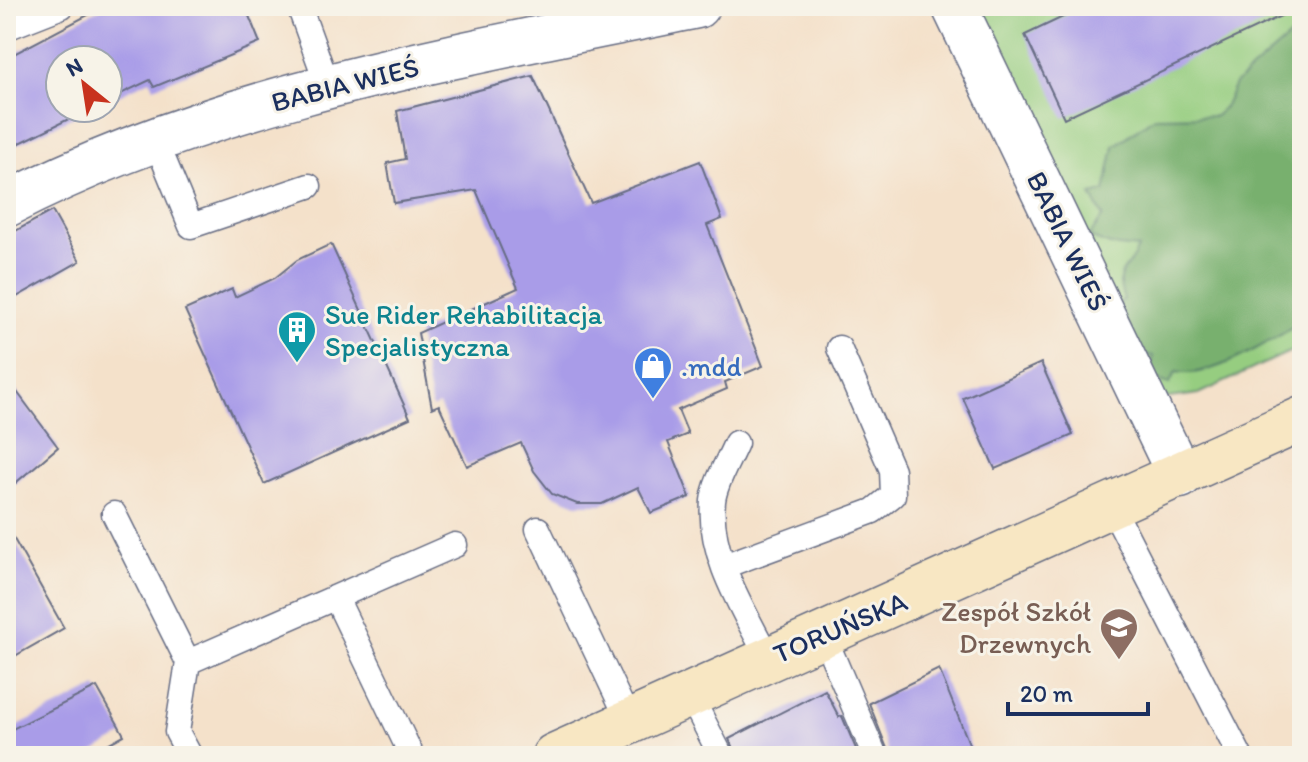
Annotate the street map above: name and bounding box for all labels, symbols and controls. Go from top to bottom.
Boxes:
north arrow [44,44,124,124]
street label: BABIA WIEŚ [268,49,422,119]
text: N [61,52,87,83]
street label: BABIA WIEŚ [1020,166,1116,316]
place label: Sue Rider Rehabilitacja Specjalistyczna [325,297,603,363]
building icon: Sue Rider Rehabilitacja Specjalistyczna [276,309,318,364]
shop icon: .mdd [632,345,674,400]
place label: .mdd [681,349,742,383]
street label: TORUŃSKA [768,584,912,670]
place label: Zespół Szkół Drzewnych [941,594,1091,660]
school or university icon: Zespół Szkół Drzewnych [1098,606,1140,661]
scale bar [1008,666,1148,716]
text: 20 m [1020,679,1073,708]

